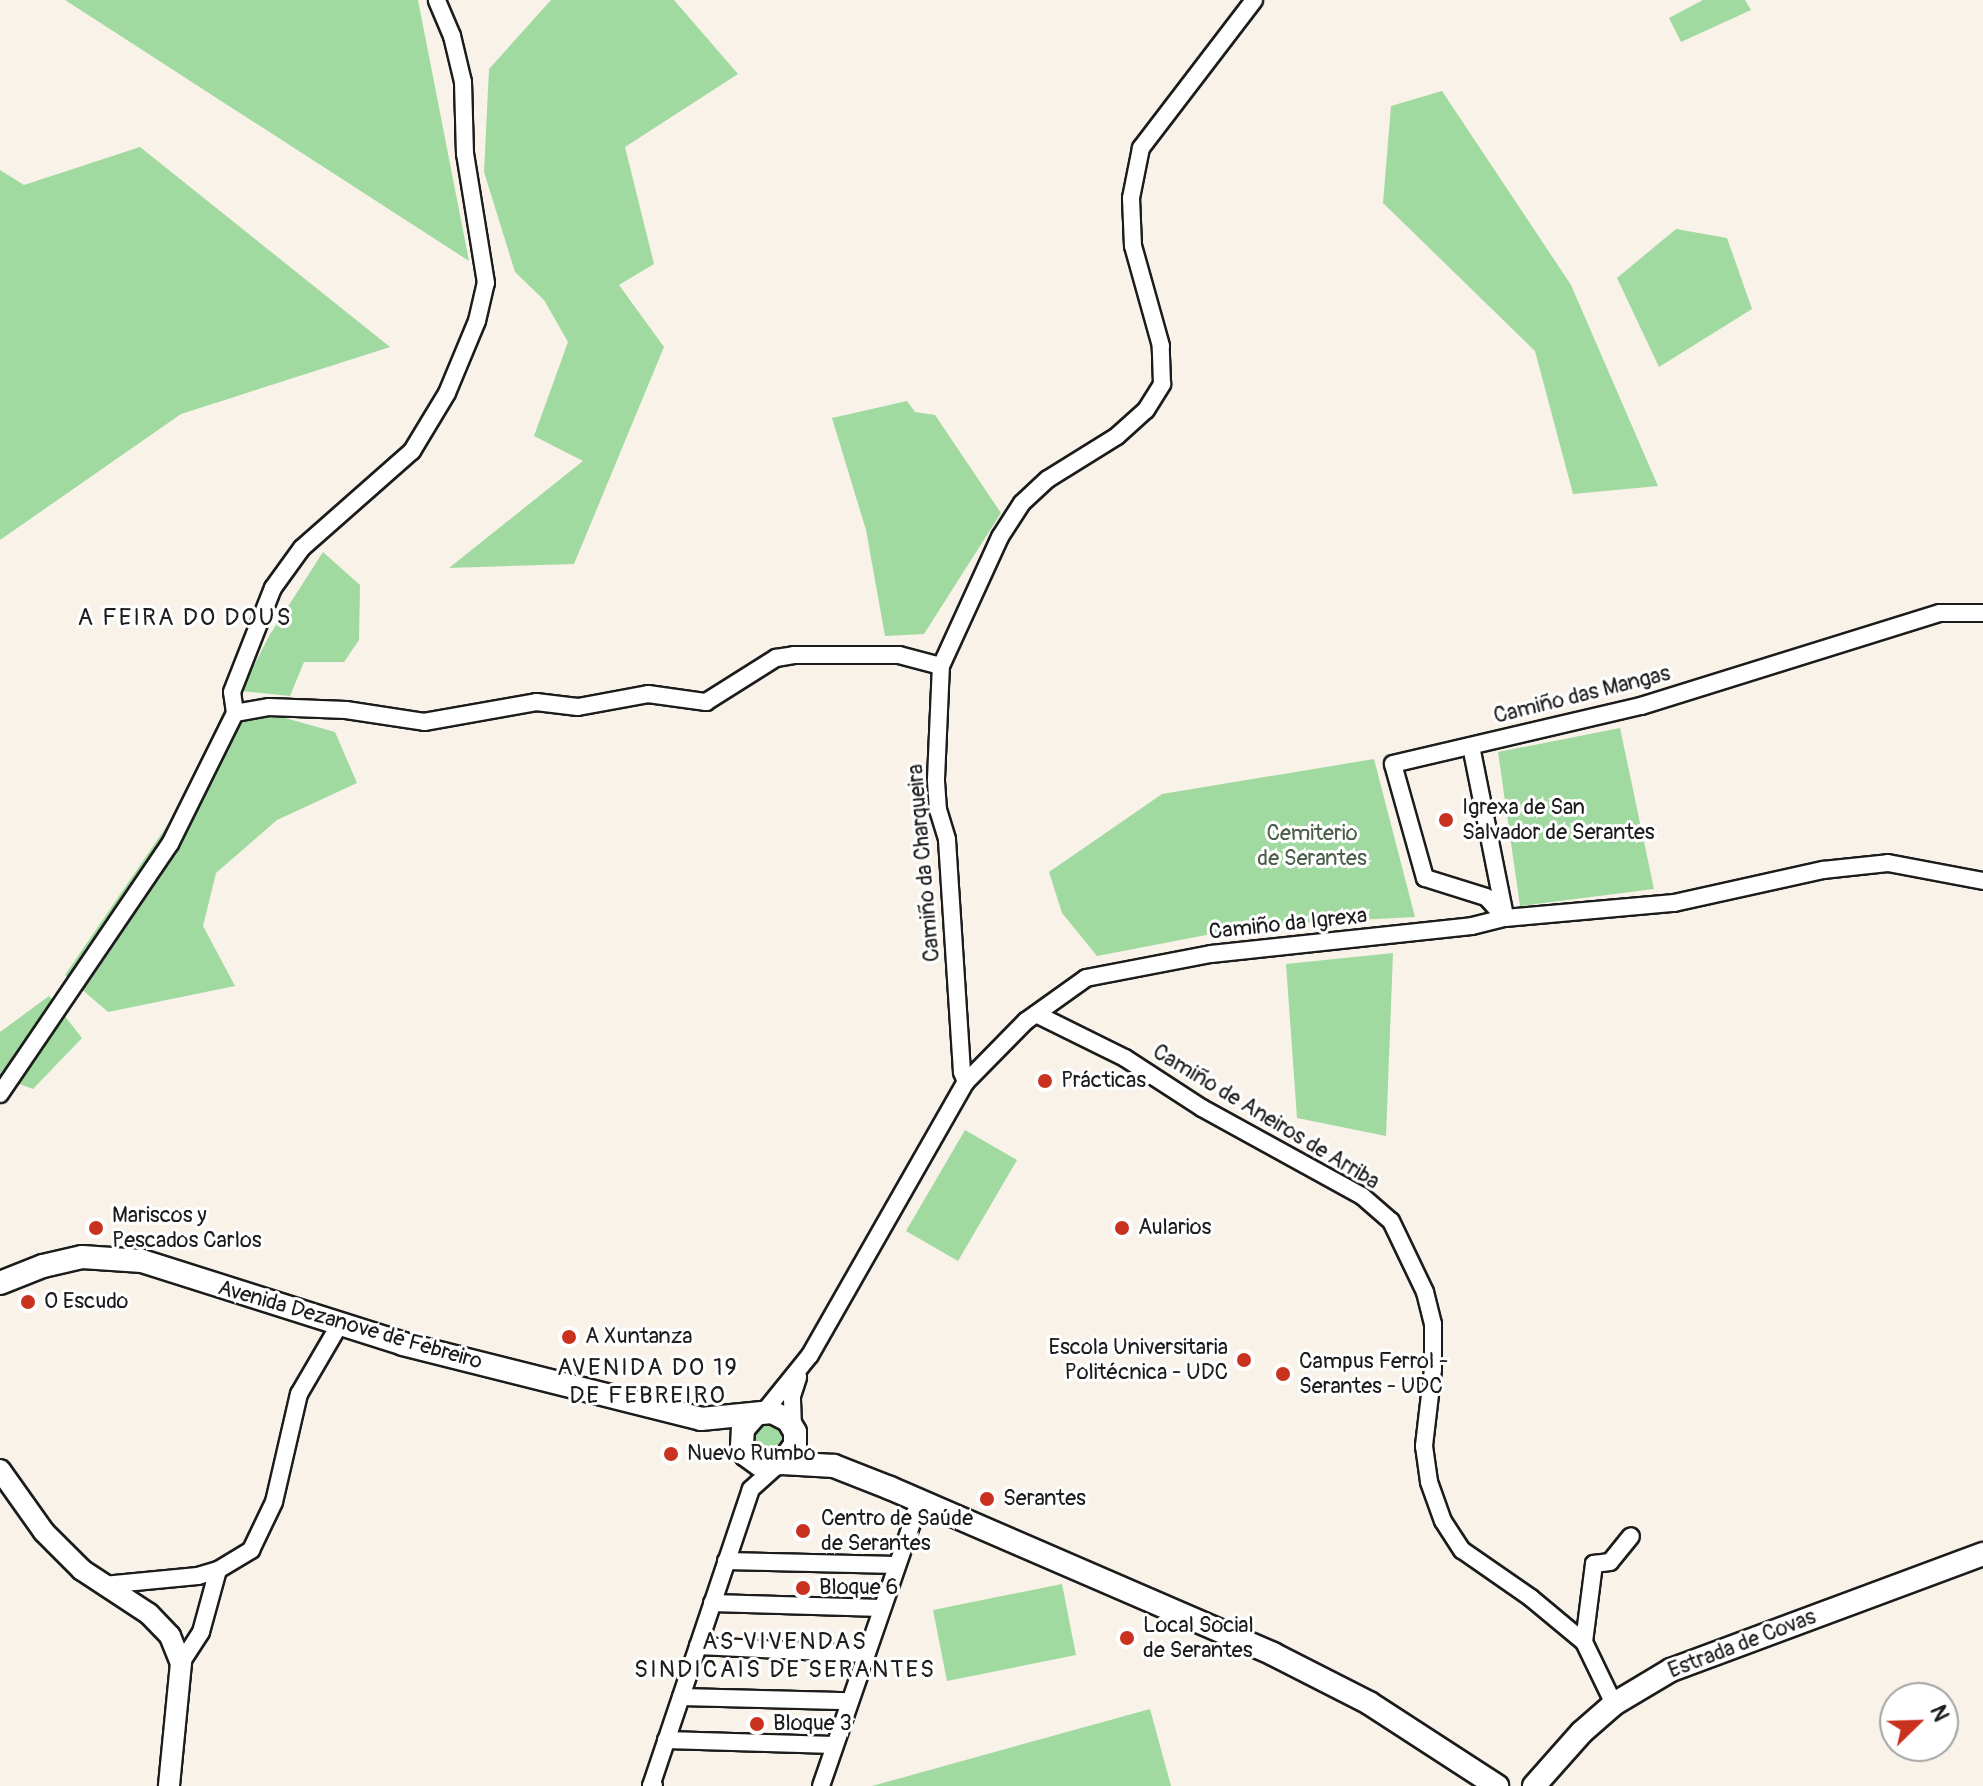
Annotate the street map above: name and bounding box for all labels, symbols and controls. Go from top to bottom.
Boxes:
district label: A FEIRA DO DOUS [78,604,292,632]
street label: Camiño das Mangas [1491,660,1673,730]
street label: Camiño da Charqueira [902,763,946,963]
place label: Igrexa de San Salvador de Serantes [1462,794,1655,846]
marker: Igrexa de San Salvador de Serantes [1437,811,1455,829]
park label: Cemiterio de Serantes [1257,820,1367,872]
street label: Camiño da Igrexa [1208,903,1368,945]
street label: Camiño de Aneiros de Arriba [1148,1039,1384,1195]
place label: Prácticas [1061,1068,1146,1094]
marker: Prácticas [1036,1072,1054,1090]
place label: Mariscos y Pescados Carlos [112,1202,262,1254]
place label: Aularios [1138,1215,1211,1241]
marker: Mariscos y Pescados Carlos [87,1219,105,1237]
marker: Aularios [1113,1219,1131,1237]
street label: Avenida Dezanove de Febreiro [215,1275,485,1375]
place label: O Escudo [44,1289,128,1315]
marker: O Escudo [19,1293,37,1311]
place label: A Xuntanza [585,1324,692,1350]
marker: A Xuntanza [560,1328,578,1346]
place label: Escola Universitaria Politécnica - UDC [1048,1334,1228,1386]
place label: Campus Ferrol - Serantes - UDC [1299,1348,1448,1400]
marker: Escola Universitaria Politécnica - UDC [1235,1351,1253,1369]
district label: AVENIDA DO 19 DE FEBREIRO [557,1354,739,1410]
marker: Campus Ferrol - Serantes - UDC [1274,1365,1292,1383]
place label: Nuevo Rumbo [687,1441,816,1467]
marker: Nuevo Rumbo [662,1445,680,1463]
place label: Serantes [1003,1486,1086,1512]
marker: Serantes [978,1490,996,1508]
place label: Centro de Saúde de Serantes [821,1505,973,1556]
marker: Centro de Saúde de Serantes [792,1520,814,1542]
place label: Bloque 6 [819,1575,898,1601]
marker: Bloque 6 [794,1579,812,1597]
street label: Estrada de Covas [1664,1604,1820,1684]
place label: Local Social de Serantes [1143,1612,1254,1664]
district label: AS VIVENDAS SINDICAIS DE SERANTES [634,1628,936,1684]
marker: Local Social de Serantes [1118,1629,1136,1647]
north arrow [1879,1682,1959,1762]
text: N [1923,1701,1955,1726]
place label: Bloque 3 [773,1711,852,1737]
marker: Bloque 3 [748,1715,766,1733]

